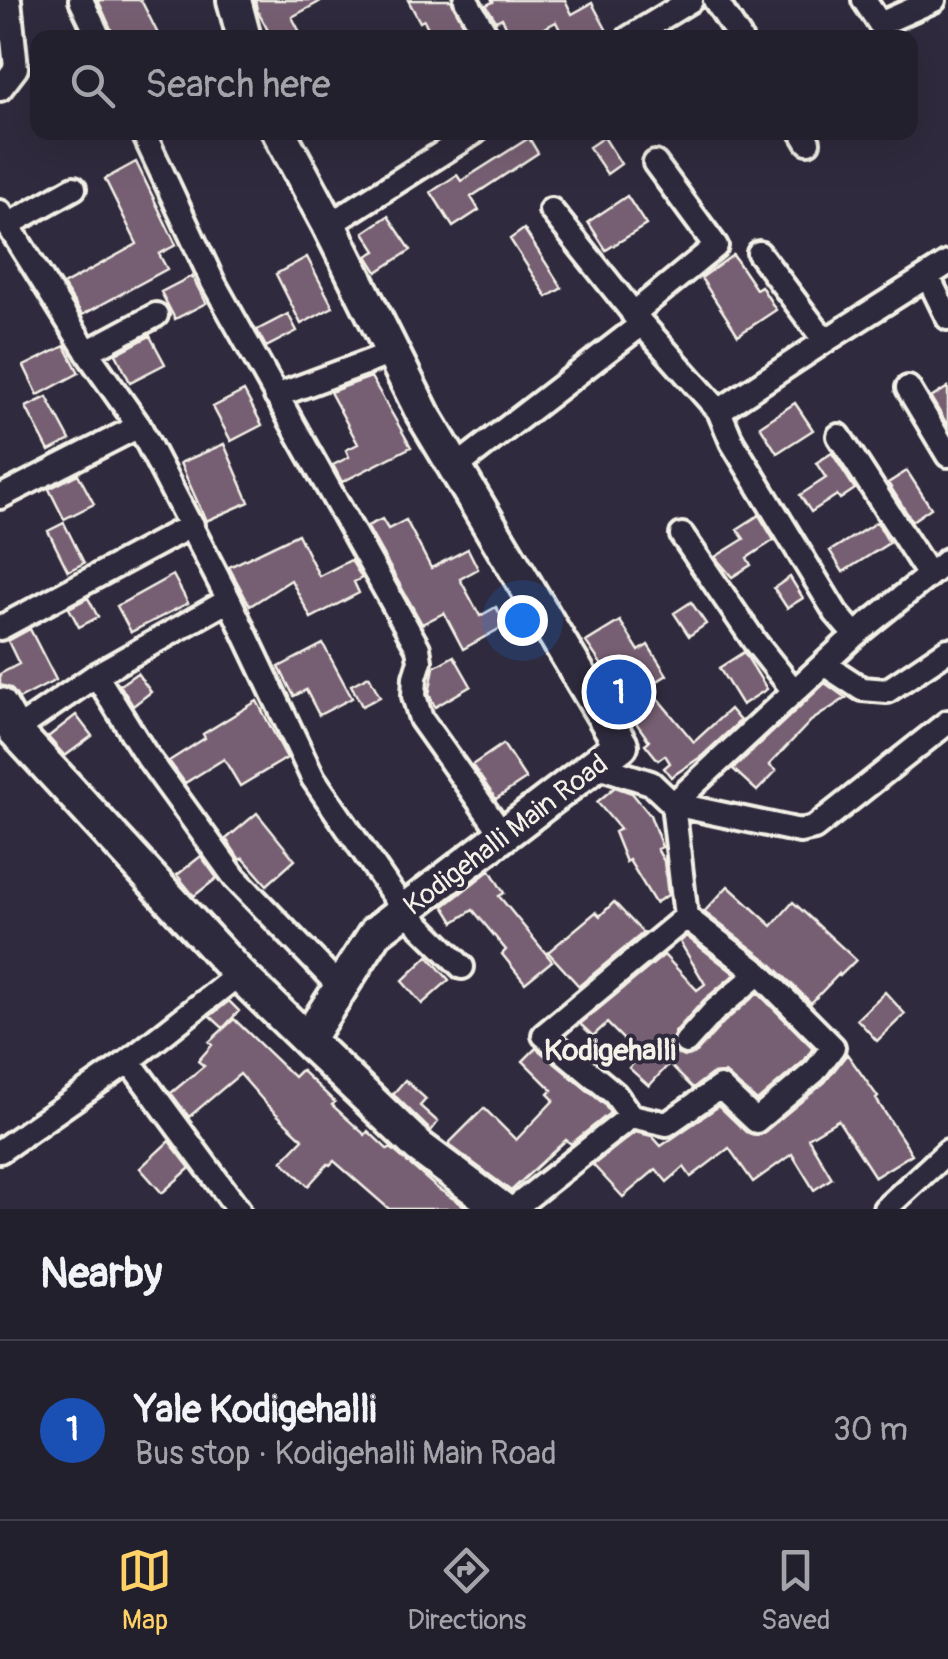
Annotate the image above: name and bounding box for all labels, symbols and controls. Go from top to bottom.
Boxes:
search box [30,30,918,140]
icon: search [65,58,120,113]
text: Search here [145,61,331,109]
your location [497,595,548,646]
pin: 1 [586,654,652,730]
street label: Kodigehalli Main Road [397,747,615,923]
district label: Kodigehalli [544,1032,676,1069]
text: Nearby [40,1248,162,1300]
text: Yale Kodigehalli [135,1386,376,1434]
text: 1 [66,1410,79,1450]
text: 30 m [833,1410,908,1450]
text: Bus stop · Kodigehalli Main Road [135,1434,557,1474]
tab: Map [117,1543,172,1638]
tab: Directions [407,1543,526,1638]
tab: Saved [761,1543,831,1638]

